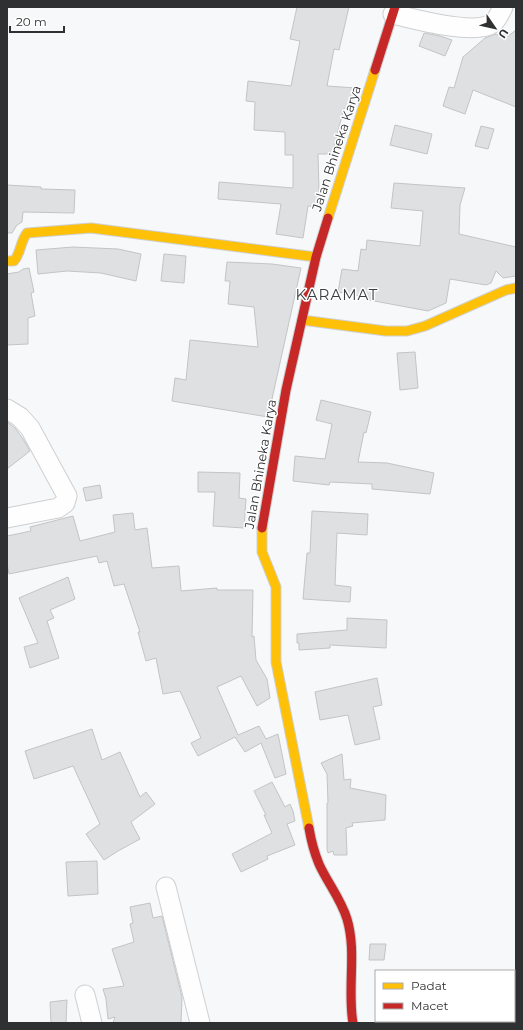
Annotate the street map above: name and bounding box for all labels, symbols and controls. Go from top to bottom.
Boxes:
scale bar [10,8,64,34]
north arrow [475,8,515,48]
text: 20 m [16,14,47,29]
text: U [495,26,512,41]
street label: Jalan Bhineka Karya [308,83,364,214]
district label: KARAMAT [296,285,378,304]
street label: Jalan Bhineka Karya [241,398,279,531]
legend [375,970,515,1022]
text: Padat [411,978,447,993]
text: Macet [411,998,448,1013]

